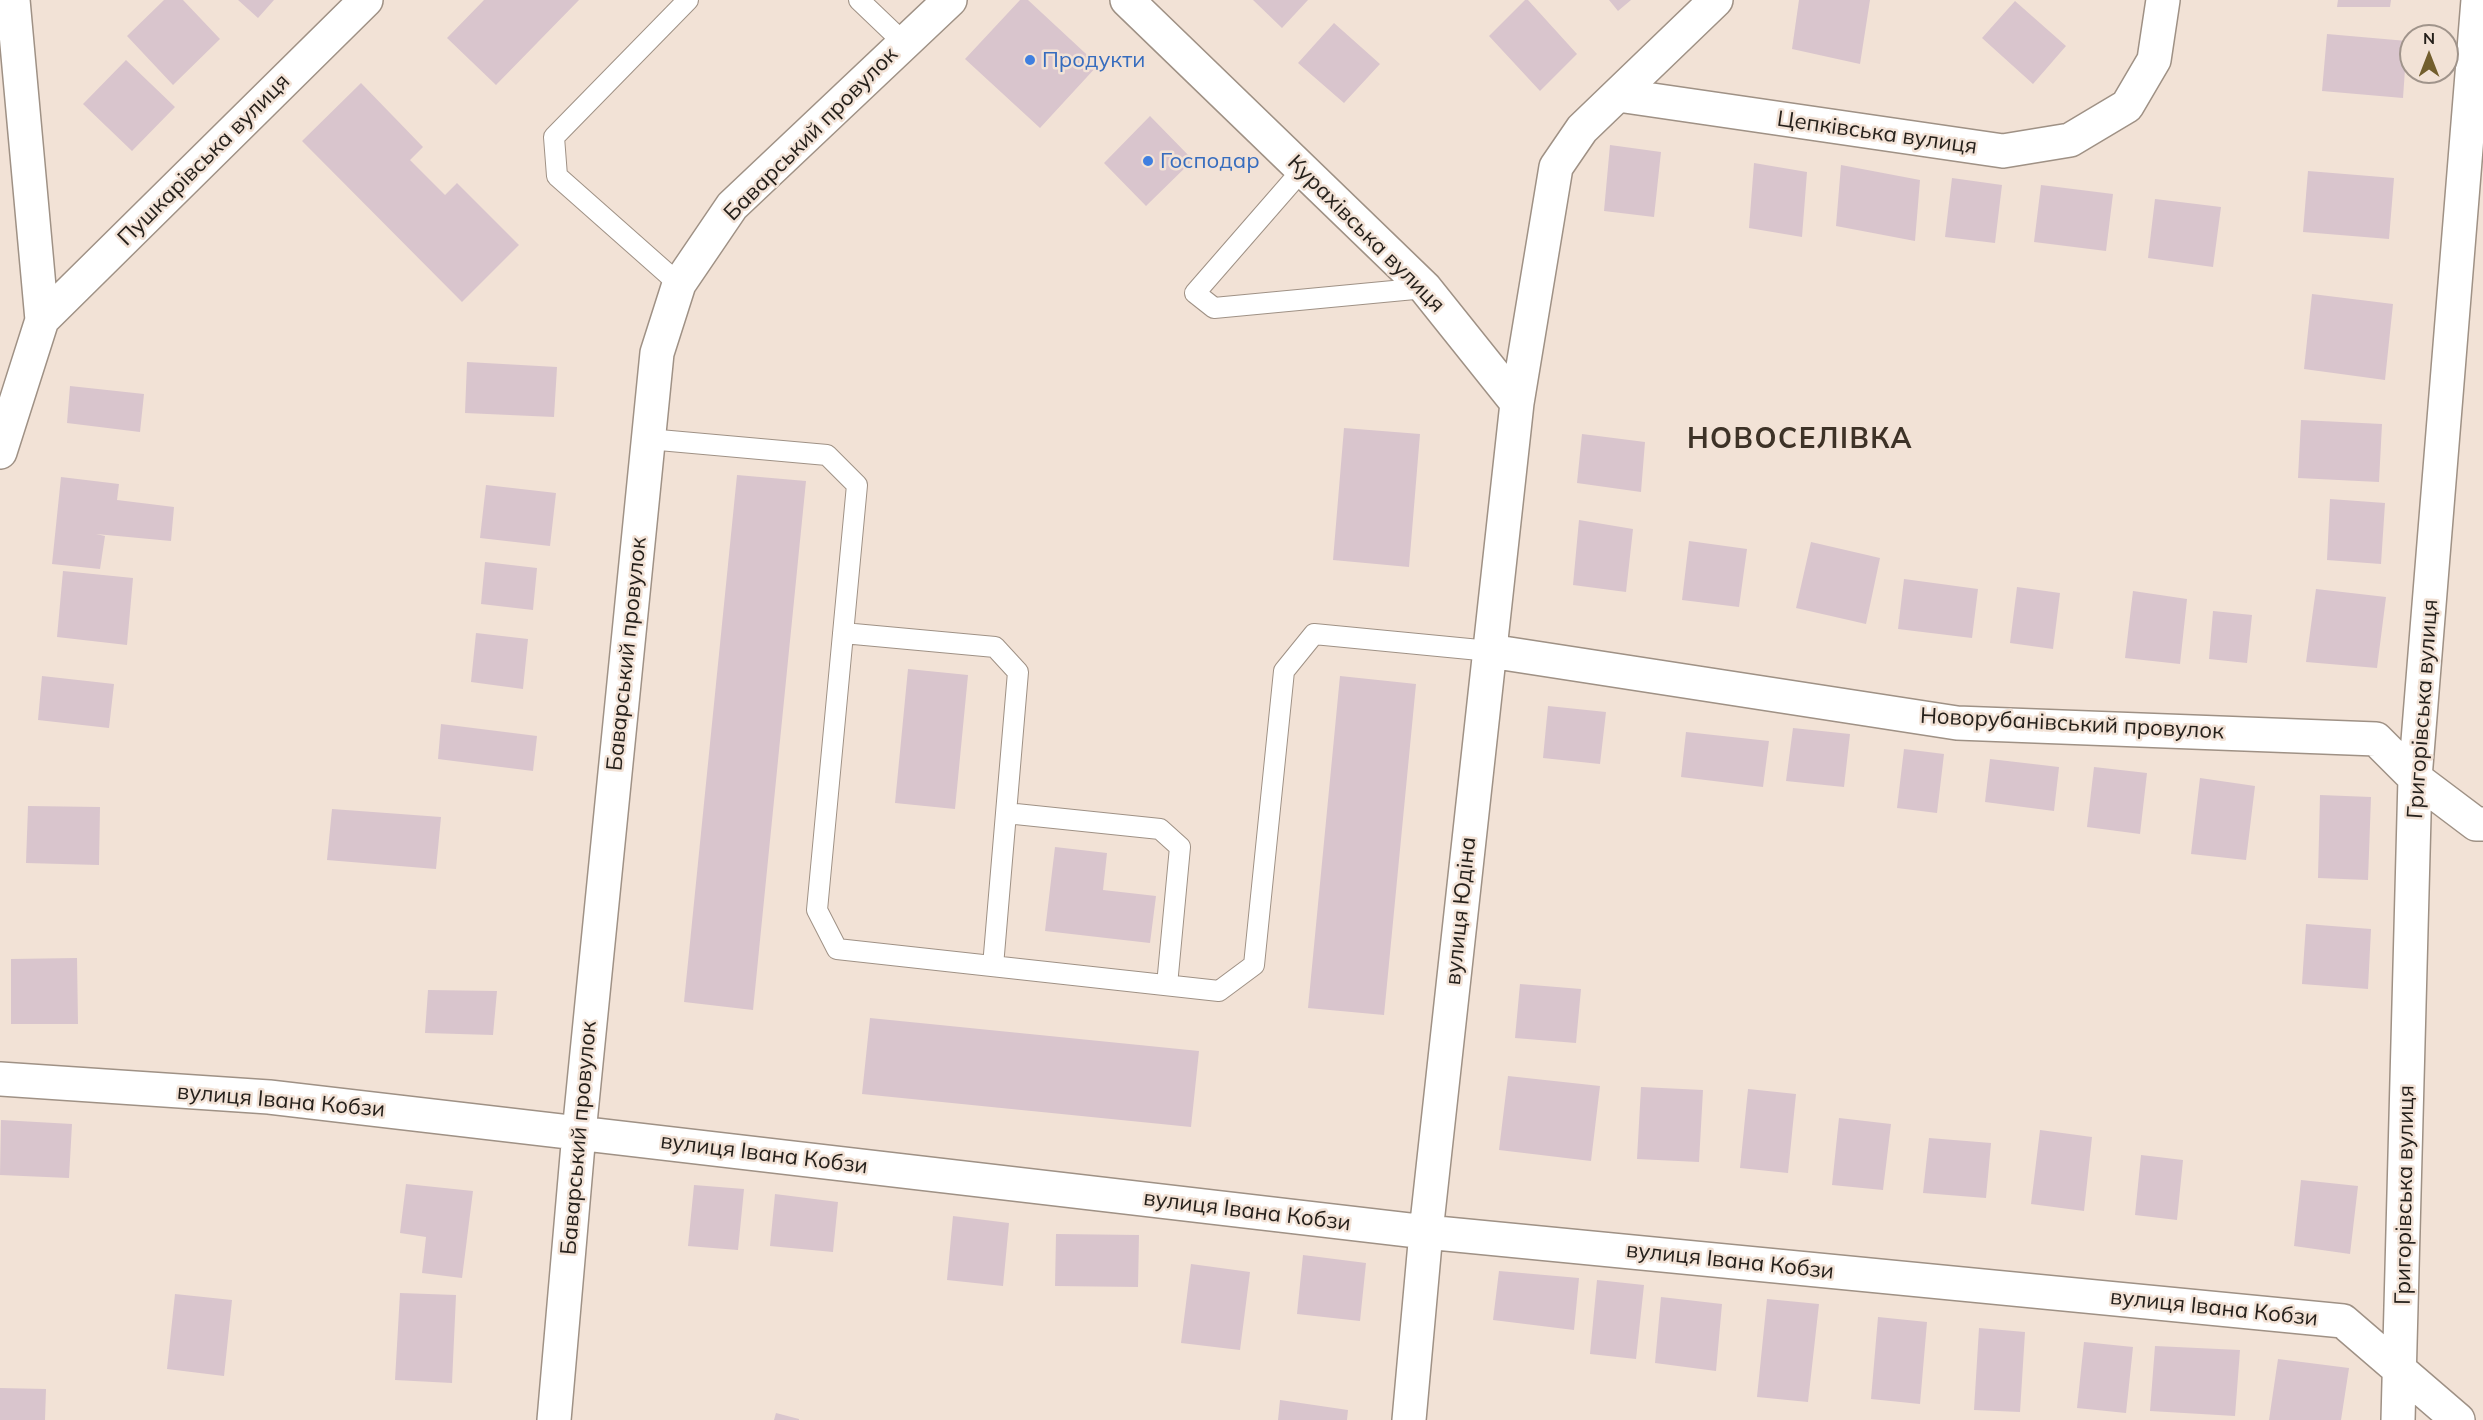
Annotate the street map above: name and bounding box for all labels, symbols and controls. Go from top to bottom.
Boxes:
north arrow [2399,24,2459,84]
text: N [2423,28,2435,48]
street label: Баварський провулок [719,42,903,226]
place label: Продукти [1042,47,1145,73]
marker: Продукти [1023,53,1037,67]
street label: Пушкарівська вулиця [113,69,295,251]
street label: Цепківська вулиця [1775,106,1979,160]
place label: Господар [1160,148,1260,174]
street label: Курахівська вулиця [1282,150,1450,318]
marker: Господар [1141,154,1155,168]
district label: НОВОСЕЛІВКА [1687,423,1913,457]
street label: Баварський провулок [602,536,652,772]
street label: Григорівська вулиця [2402,598,2444,820]
street label: Новорубанівський провулок [1919,703,2225,745]
street label: вулиця Юдіна [1440,836,1482,986]
street label: Баварський провулок [556,1020,602,1256]
street label: вулиця Івана Кобзи [176,1079,386,1123]
street label: Григорівська вулиця [2390,1085,2420,1305]
street label: вулиця Івана Кобзи [659,1128,869,1180]
street label: вулиця Івана Кобзи [1142,1185,1352,1237]
street label: вулиця Івана Кобзи [1625,1237,1835,1285]
street label: вулиця Івана Кобзи [2109,1284,2319,1332]

